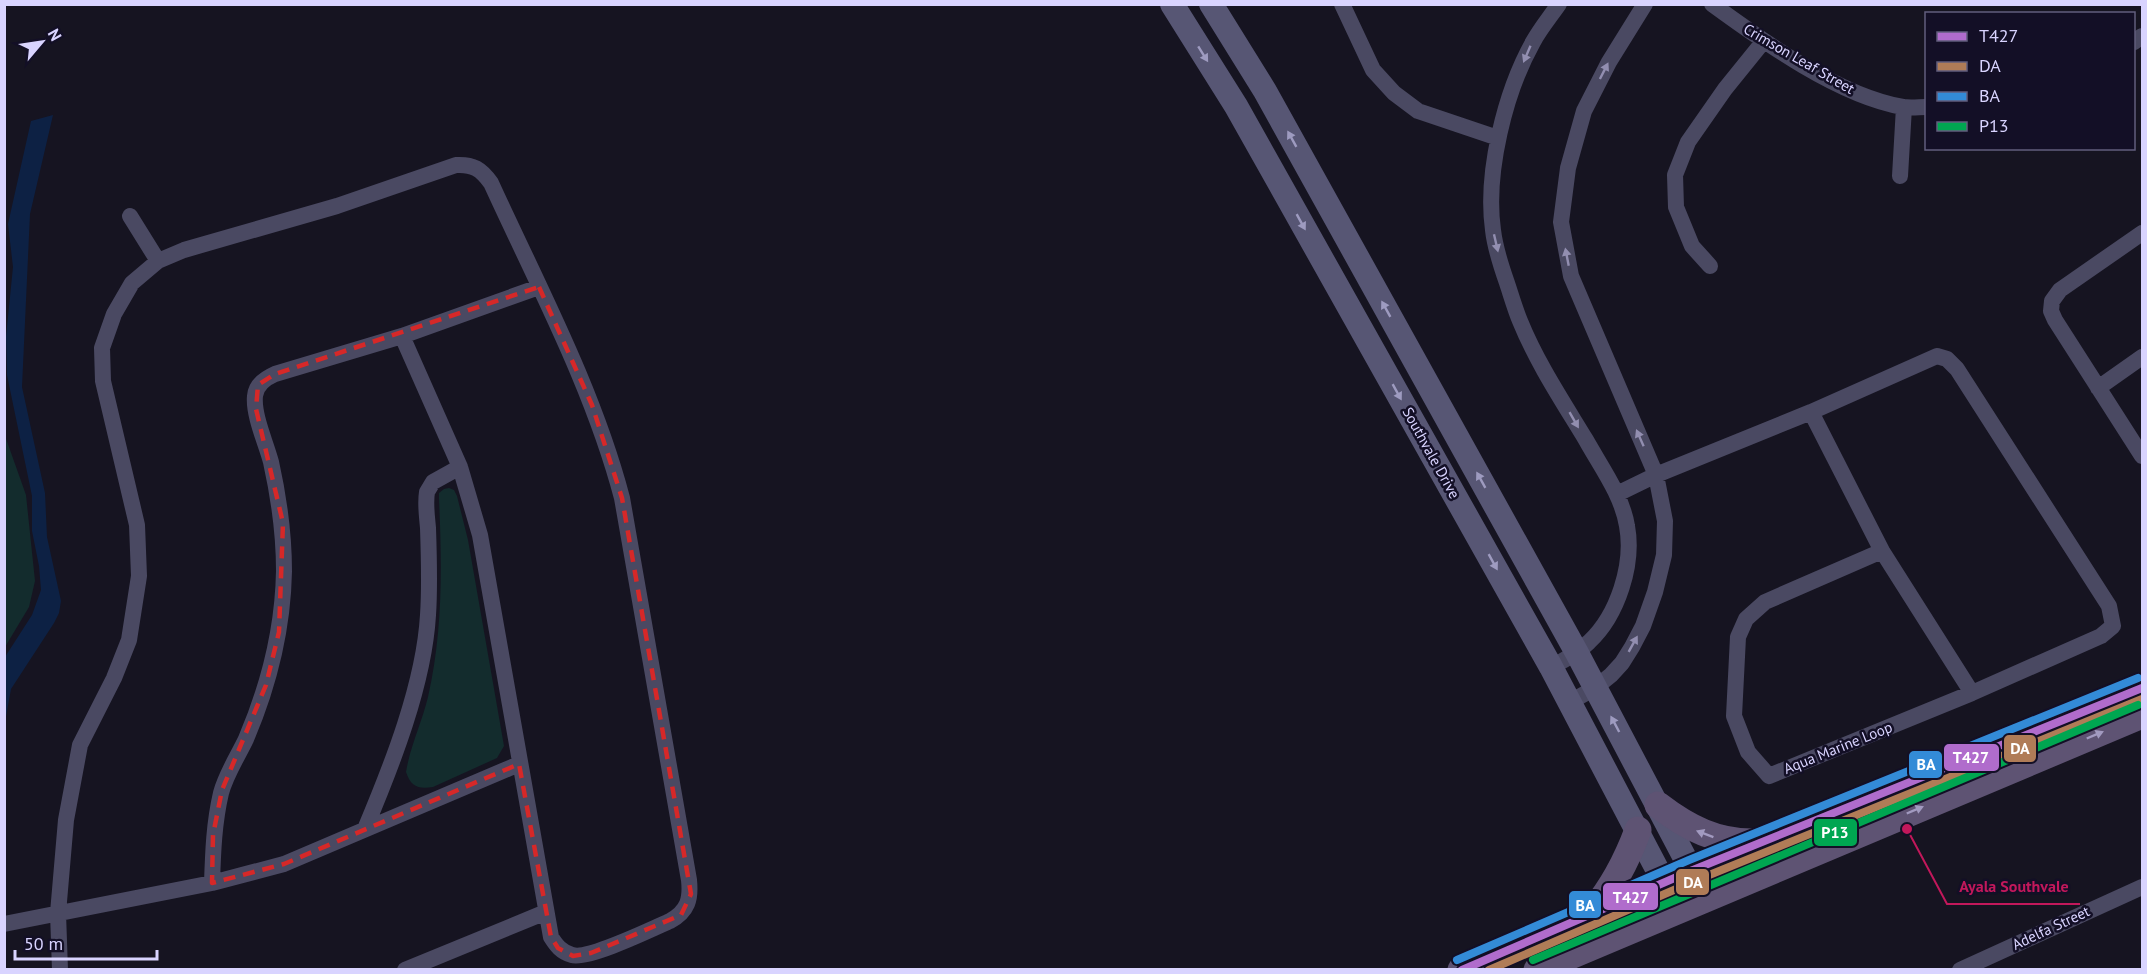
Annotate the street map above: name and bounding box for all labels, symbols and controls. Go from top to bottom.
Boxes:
north arrow [12,12,72,72]
legend [1925,12,2135,150]
street label: Crimson Leaf Street [1740,19,1858,98]
text: T427 [1979,24,2018,47]
text: N [44,25,66,44]
one-way arrow [1523,45,1532,62]
one-way arrow [1197,46,1208,62]
text: DA [1979,54,2001,77]
one-way arrow [1599,62,1609,79]
text: BA [1979,84,2001,107]
text: P13 [1979,114,2009,137]
one-way arrow [1287,130,1297,147]
one-way arrow [1296,214,1306,231]
one-way arrow [1492,234,1501,253]
one-way arrow [1562,248,1571,267]
one-way arrow [1381,300,1391,317]
one-way arrow [1392,384,1402,401]
street label: Southvale Drive [1398,404,1464,502]
one-way arrow [1569,412,1579,429]
one-way arrow [1635,429,1644,447]
one-way arrow [1475,472,1486,488]
one-way arrow [1487,554,1498,570]
one-way arrow [1628,635,1638,652]
one-way arrow [1610,716,1620,733]
street label: Aqua Marine Loop [1781,717,1895,778]
one-way arrow [2087,730,2105,740]
line badge: DA [2003,734,2037,763]
text: DA [2010,738,2030,758]
line badge: T427 [1943,743,2000,772]
text: T427 [1953,747,1989,767]
line badge: BA [1908,750,1943,779]
text: BA [1916,754,1936,774]
one-way arrow [1907,805,1925,815]
line badge: P13 [1813,818,1858,847]
text: P13 [1821,822,1849,842]
one-way arrow [1696,828,1714,838]
line badge: DA [1675,868,1710,896]
callout: Ayala Southvale [1947,870,2080,904]
text: DA [1683,872,1703,892]
text: Ayala Southvale [1959,876,2069,896]
line badge: T427 [1602,882,1659,911]
text: T427 [1613,887,1649,907]
line badge: BA [1568,890,1602,919]
text: BA [1575,895,1595,915]
street label: Adelfa Street [2009,901,2093,954]
scale bar [15,923,158,961]
text: 50 m [24,932,63,955]

